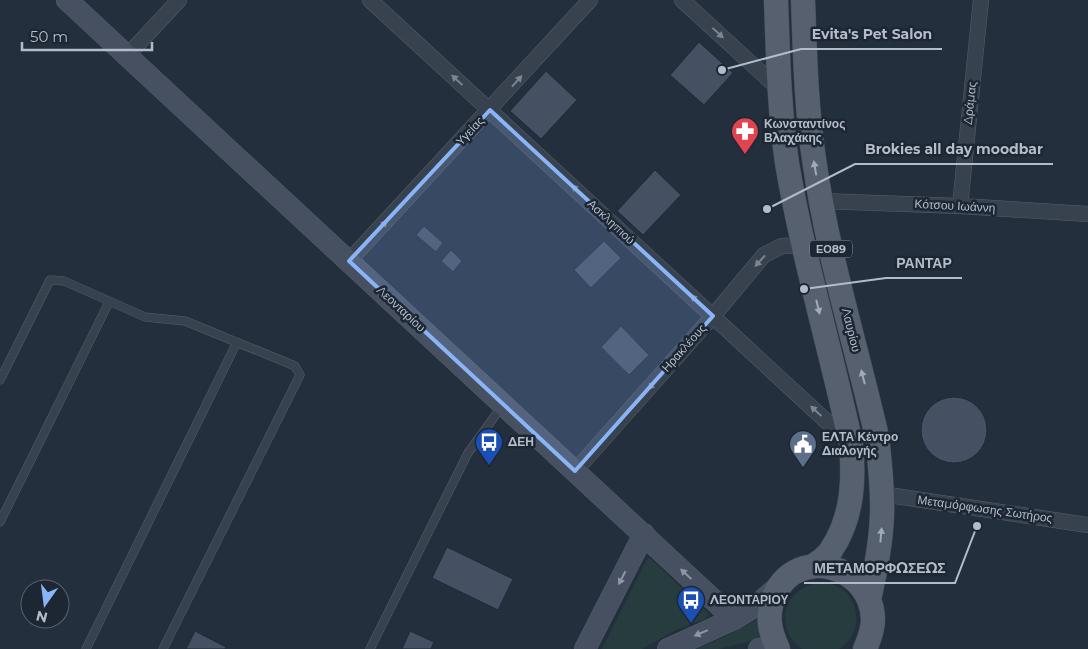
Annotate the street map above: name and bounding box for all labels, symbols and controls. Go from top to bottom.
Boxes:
scale bar [22,20,152,52]
callout: Evita's Pet Salon [801,20,942,49]
text: Evita's Pet Salon [812,25,932,43]
text: 50 m [30,27,68,46]
one-way arrow [711,27,723,39]
one-way arrow [452,74,464,86]
one-way arrow [511,74,522,87]
street label: Δράμας [960,80,979,125]
street label: Υγείας [452,113,487,148]
pharmacy icon: Κωνσταντίνος Βλαχάκης [730,116,760,155]
place label: Κωνσταντίνος Βλαχάκης [764,116,845,145]
callout: Brokies all day moodbar [855,135,1053,164]
text: Brokies all day moodbar [865,140,1043,158]
one-way arrow [811,160,819,176]
one-way arrow [571,184,583,196]
street label: Ασκληπιού [585,196,638,247]
street label: Κότσου Ιωάννη [914,196,996,215]
one-way arrow [376,220,388,232]
road number: ΕΟ89 [810,240,852,258]
callout: ΡΑΝΤΑΡ [886,249,962,278]
text: ΡΑΝΤΑΡ [896,254,952,272]
one-way arrow [754,255,766,267]
street label: Λεονταρίου [374,282,429,335]
one-way arrow [690,295,703,306]
one-way arrow [814,300,822,315]
street label: Λαυρίου [839,306,864,353]
street label: Ηρακλέους [658,320,709,375]
one-way arrow [859,370,867,385]
one-way arrow [647,377,659,389]
one-way arrow [810,405,822,417]
bus stop icon: ΔΕΗ [474,427,504,466]
public building icon: ΕΛΤΑ Κέντρο Διαλογής [788,429,818,468]
place label: ΕΛΤΑ Κέντρο Διαλογής [821,429,898,458]
place label: ΔΕΗ [507,434,534,449]
street label: Μεταμόρφωσης Σωτήρος [917,492,1054,525]
one-way arrow [877,527,885,543]
callout: ΜΕΤΑΜΟΡΦΩΣΕΩΣ [804,554,955,583]
text: ΜΕΤΑΜΟΡΦΩΣΕΩΣ [814,559,946,577]
one-way arrow [680,568,692,580]
one-way arrow [618,571,626,585]
north arrow [20,579,70,629]
bus stop icon: ΛΕΟΝΤΑΡΙΟΥ [676,585,706,624]
place label: ΛΕΟΝΤΑΡΙΟΥ [709,592,788,607]
text: N [34,607,50,627]
one-way arrow [694,630,708,638]

